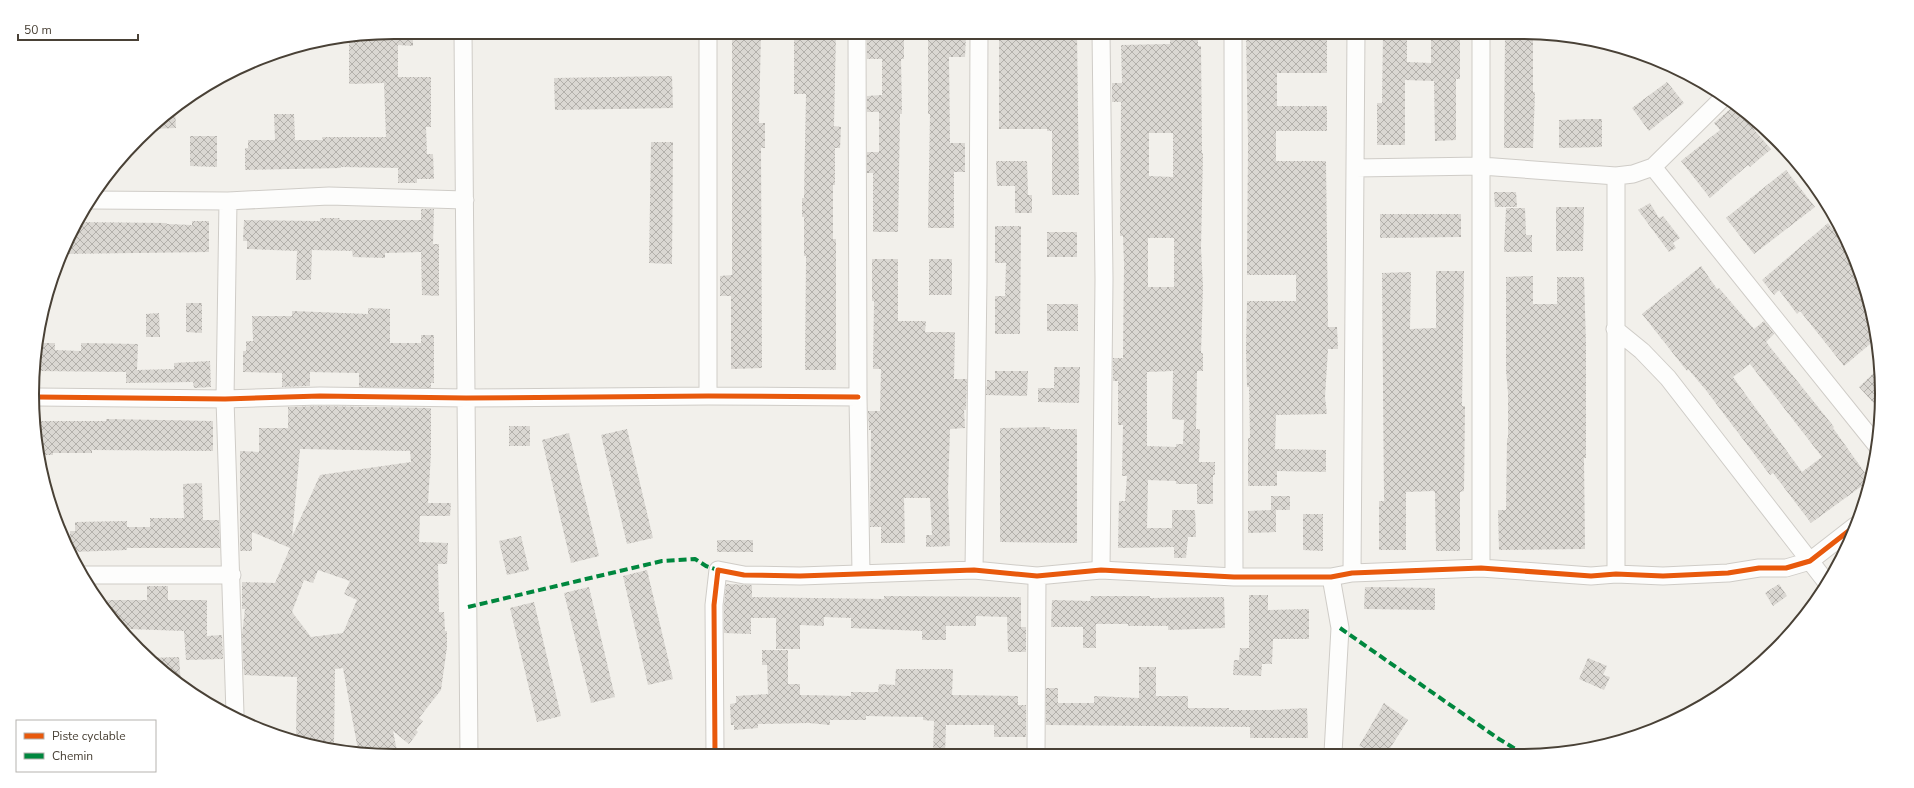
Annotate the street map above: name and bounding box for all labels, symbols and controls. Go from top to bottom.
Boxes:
scale bar [18,16,138,42]
text: 50 m [24,22,52,38]
legend [16,720,156,772]
text: Piste cyclable [52,728,126,744]
text: Chemin [52,748,93,764]

